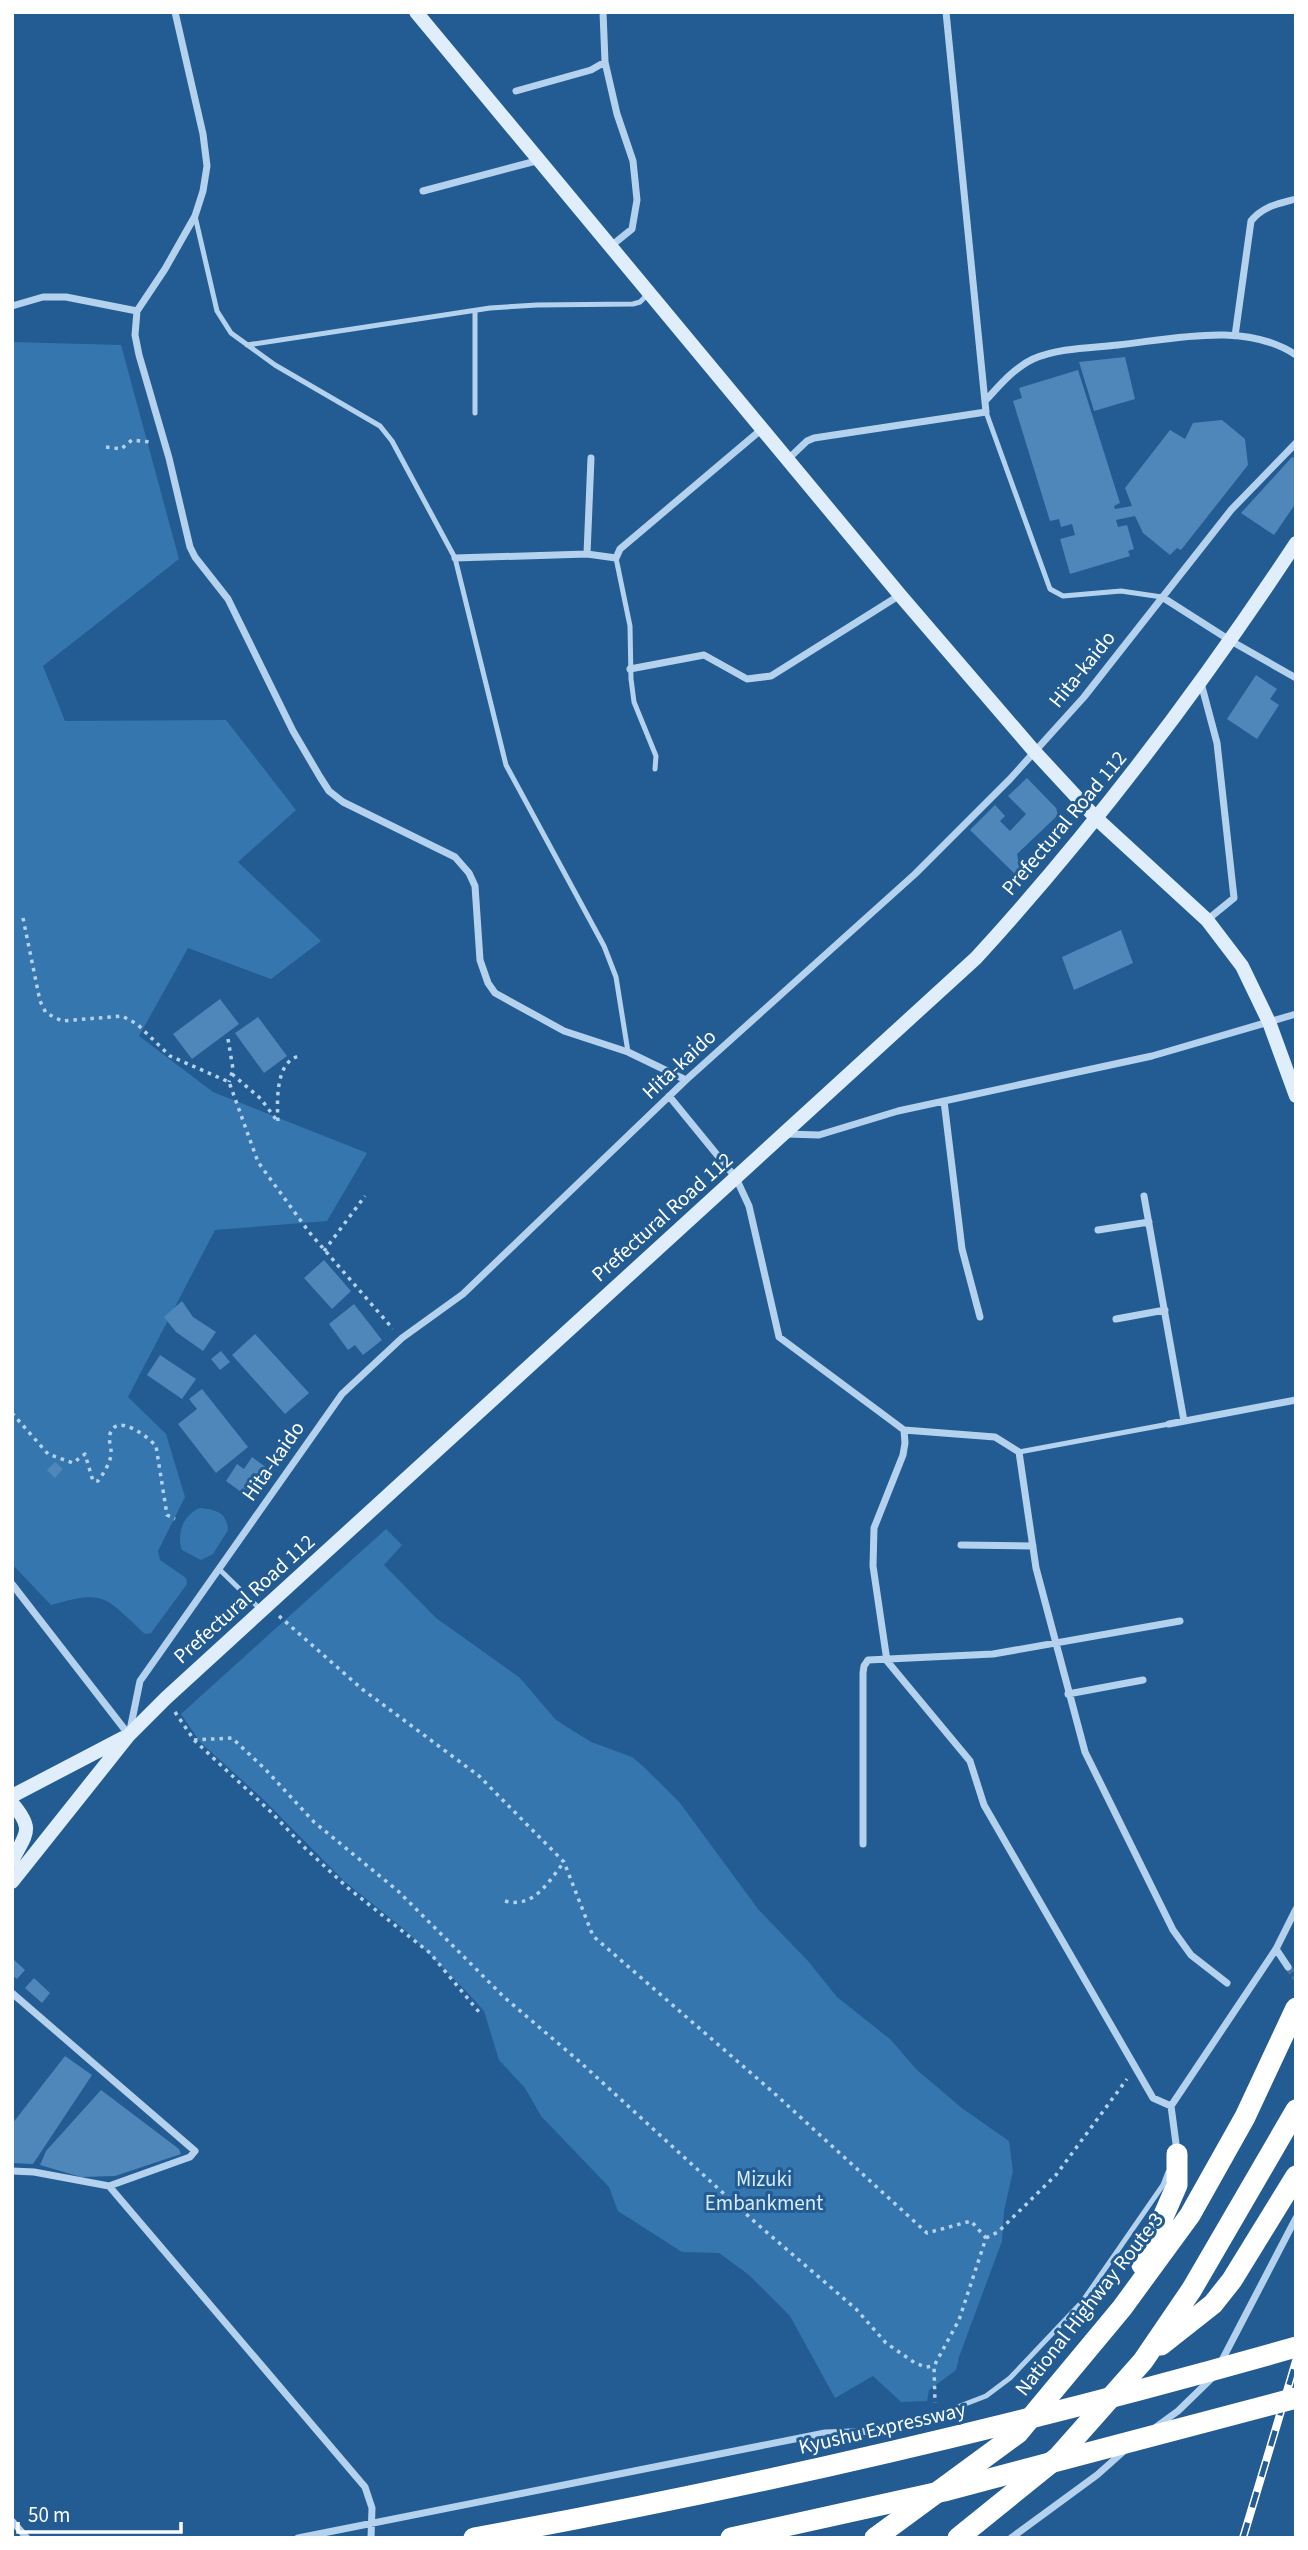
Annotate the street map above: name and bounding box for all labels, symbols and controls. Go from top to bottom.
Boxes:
street label: Hita-kaido [1042,624,1122,714]
street label: Prefectural Road 112 [994,744,1134,902]
street label: Hita-kaido [635,1022,723,1106]
street label: Prefectural Road 112 [585,1145,739,1289]
street label: Hita-kaido [234,1415,312,1507]
street label: Prefectural Road 112 [167,1527,321,1671]
park label: Mizuki Embankment [705,2164,823,2218]
street label: National Highway Route 3 [1008,2206,1170,2402]
street label: Kyushu Expressway [795,2394,969,2462]
scale bar [18,2490,180,2534]
text: 50 m [28,2500,70,2530]

